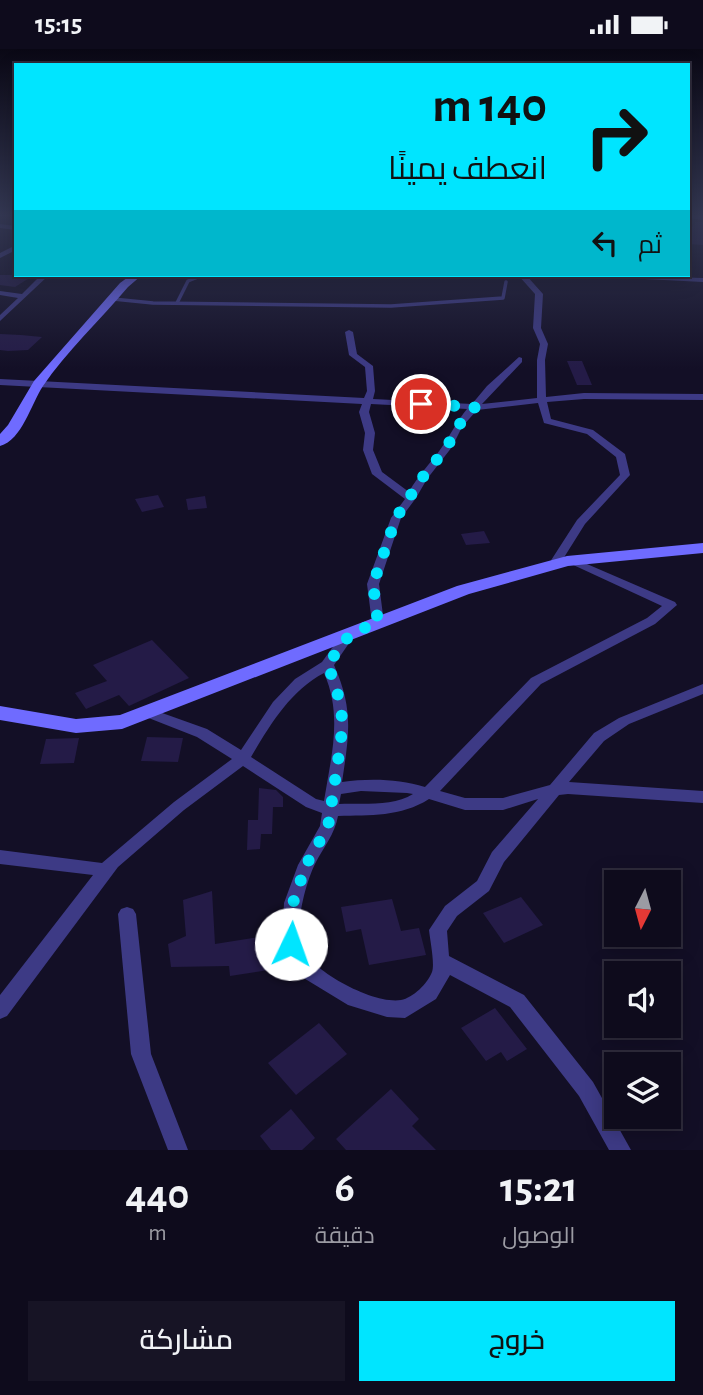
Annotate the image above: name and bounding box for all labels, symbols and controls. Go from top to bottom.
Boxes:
text: 15:15 [35,11,82,37]
text: 140 m [432,82,547,131]
icon: right [571,91,662,182]
text: انعطف يمينًا [388,153,547,185]
icon: left [586,224,624,262]
text: ثم [638,232,662,258]
pin [391,374,451,434]
icon: arrive [402,385,440,423]
north arrow [604,870,681,947]
map controls [604,870,681,1129]
position arrow [254,907,328,981]
button: sound [604,961,681,1038]
button: layers [604,1052,681,1129]
text: 6 [335,1167,355,1209]
text: 15:21 [500,1167,578,1209]
text: 440 [125,1174,189,1216]
text: m [148,1222,167,1245]
text: دقيقة [315,1225,375,1248]
text: الوصول [502,1225,575,1248]
button: مشاركة [28,1301,345,1381]
button: خروج [359,1301,675,1381]

